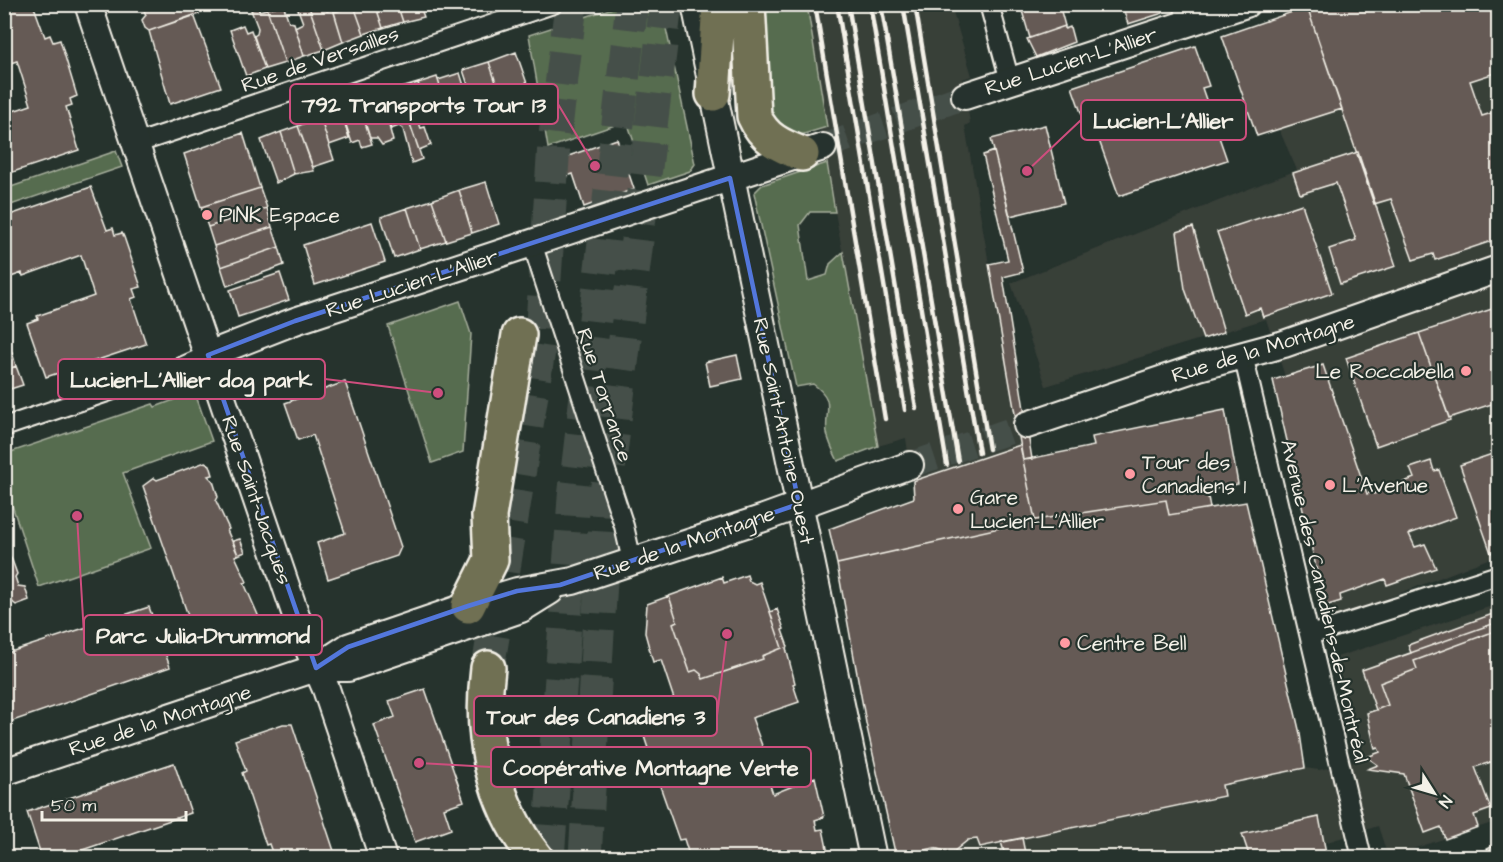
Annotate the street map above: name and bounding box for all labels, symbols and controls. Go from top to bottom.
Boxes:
street label: Rue de Versailles [237,19,403,100]
street label: Rue Lucien-L'Allier [981,20,1161,103]
callout: 792 Transports Tour 13 [290,84,558,124]
text: 792 Transports Tour 13 [301,90,547,121]
callout: Lucien-L'Allier [1081,100,1246,140]
text: Lucien-L'Allier [1093,106,1234,137]
place label: PINK Espace [219,201,340,231]
marker: PINK Espace [200,208,214,222]
street label: Rue Lucien-L'Allier [322,242,502,325]
street label: Rue de la Montagne [1168,307,1359,392]
street label: Rue Saint-Antoine Ouest [745,315,822,548]
street label: Rue Torrance [569,324,640,466]
place label: Le Roccabella [1315,357,1454,386]
callout: Lucien-L'Allier dog park [58,359,325,399]
marker: Le Roccabella [1459,364,1473,378]
text: Lucien-L'Allier dog park [70,365,313,397]
street label: Rue Saint-Jacques [214,412,299,588]
street label: Avenue des Canadiens-de-Montréal [1273,437,1376,766]
place label: Tour des Canadiens 1 [1142,448,1246,501]
marker: Tour des Canadiens 1 [1123,467,1137,481]
place label: L'Avenue [1342,471,1428,500]
marker: L'Avenue [1323,478,1337,492]
place label: Gare Lucien-L'Allier [970,483,1105,536]
street label: Rue de la Montagne [590,499,779,590]
marker: Gare Lucien-L'Allier [951,502,965,516]
callout: Parc Julia-Drummond [84,615,322,655]
text: Parc Julia-Drummond [96,621,311,652]
place label: Centre Bell [1077,629,1186,658]
marker: Centre Bell [1058,636,1072,650]
street label: Rue de la Montagne [65,677,256,766]
callout: Tour des Canadiens 3 [474,696,717,736]
text: Tour des Canadiens 3 [486,702,706,733]
callout: Coopérative Montagne Verte [491,747,811,787]
text: Coopérative Montagne Verte [503,753,799,785]
north arrow [1404,763,1464,823]
scale bar [42,784,186,822]
text: N [1433,791,1457,812]
text: 50 m [51,793,96,818]

